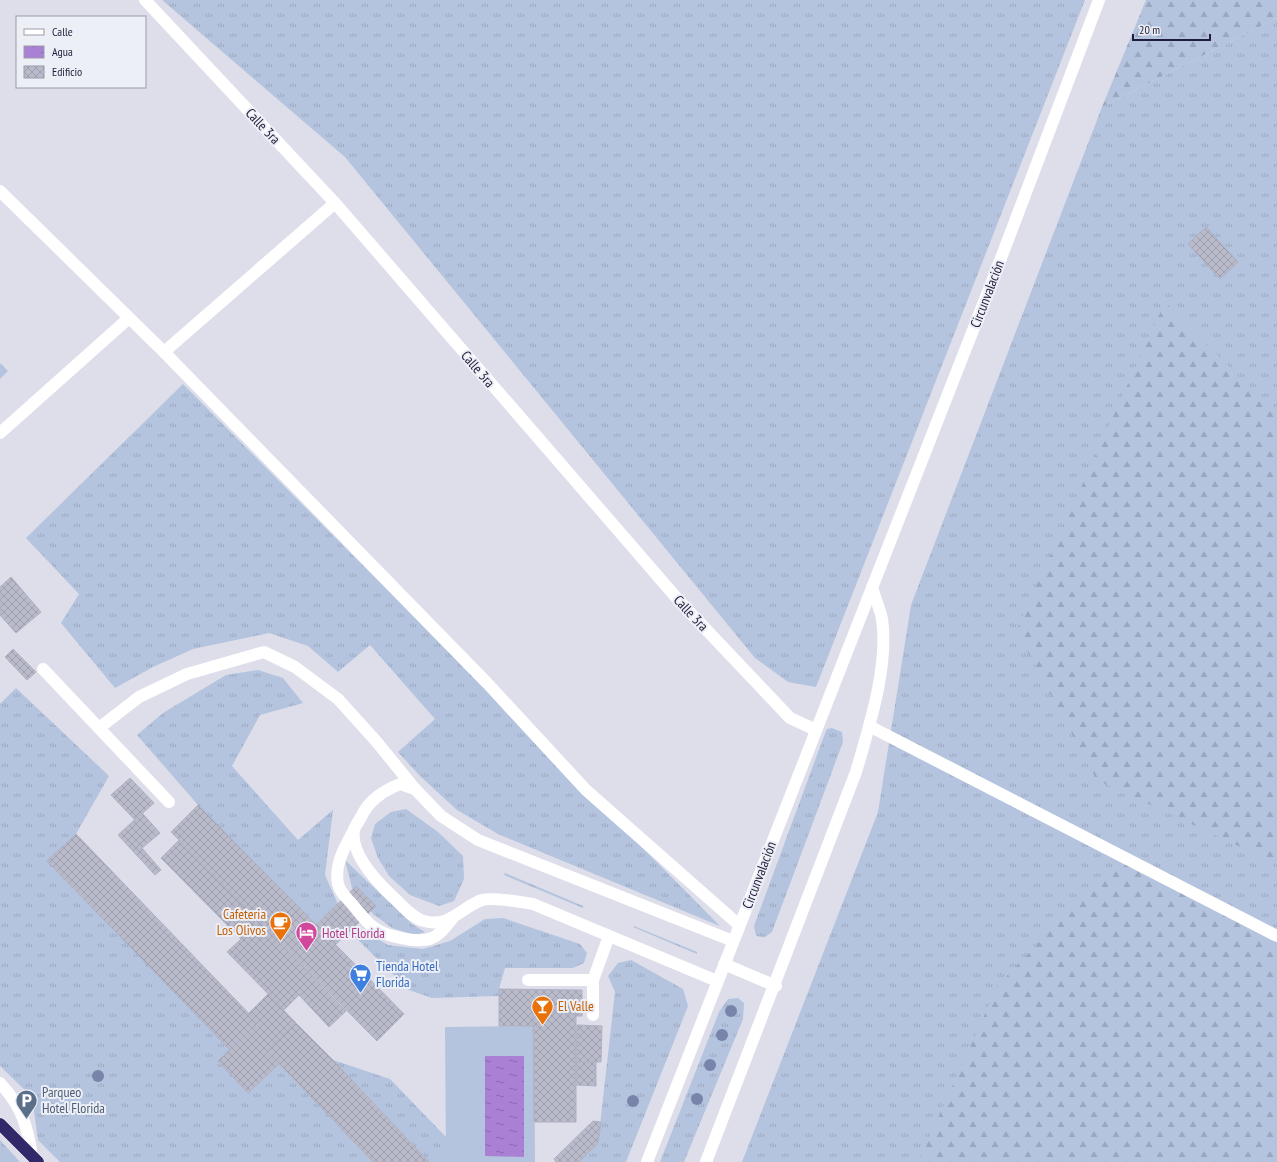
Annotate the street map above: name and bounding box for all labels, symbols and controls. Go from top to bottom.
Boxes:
legend [16,16,146,88]
scale bar [1133,16,1210,42]
text: 20 m [1139,22,1160,37]
text: Calle [52,24,73,39]
text: Agua [52,44,73,59]
text: Edificio [52,64,82,79]
street label: Calle 3ra [242,104,284,148]
street label: Circunvalación [966,258,1008,330]
street label: Calle 3ra [457,347,499,391]
street label: Calle 3ra [670,591,712,635]
street label: Circunvalación [738,839,780,911]
place label: Cafeteria Los Olivos [217,905,266,939]
cafe icon: Cafeteria Los Olivos [268,909,294,942]
hotel icon: Hotel Florida [294,920,320,953]
place label: Hotel Florida [322,924,385,942]
place label: Tienda Hotel Florida [376,957,439,991]
supermarket icon: Tienda Hotel Florida [347,961,373,994]
bar icon: El Valle [529,993,555,1026]
place label: El Valle [558,997,594,1015]
place label: Parqueo Hotel Florida [42,1083,105,1117]
parking icon: Parqueo Hotel Florida [14,1087,40,1120]

